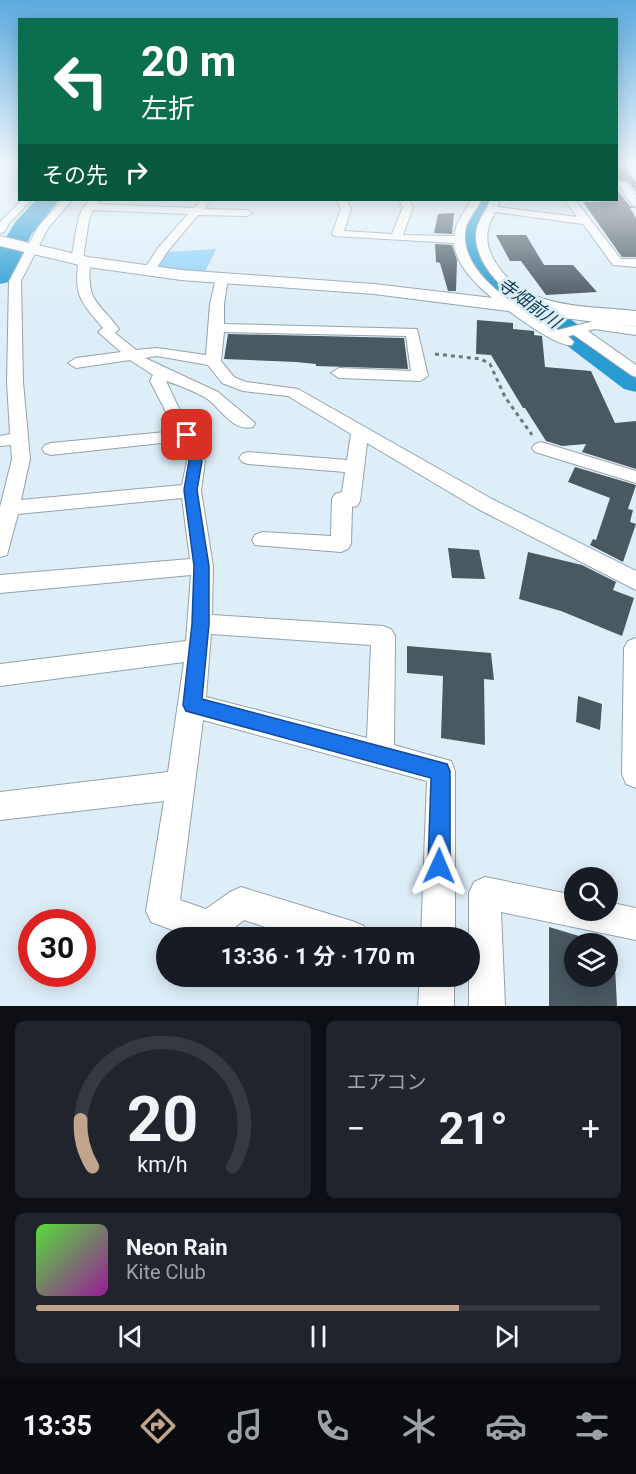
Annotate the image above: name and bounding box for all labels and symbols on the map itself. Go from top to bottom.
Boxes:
water label: 寺畑前川 [494,273,566,333]
pin [161,409,212,460]
position arrow [407,834,471,898]
speed limit sign: 30 [18,909,96,987]

